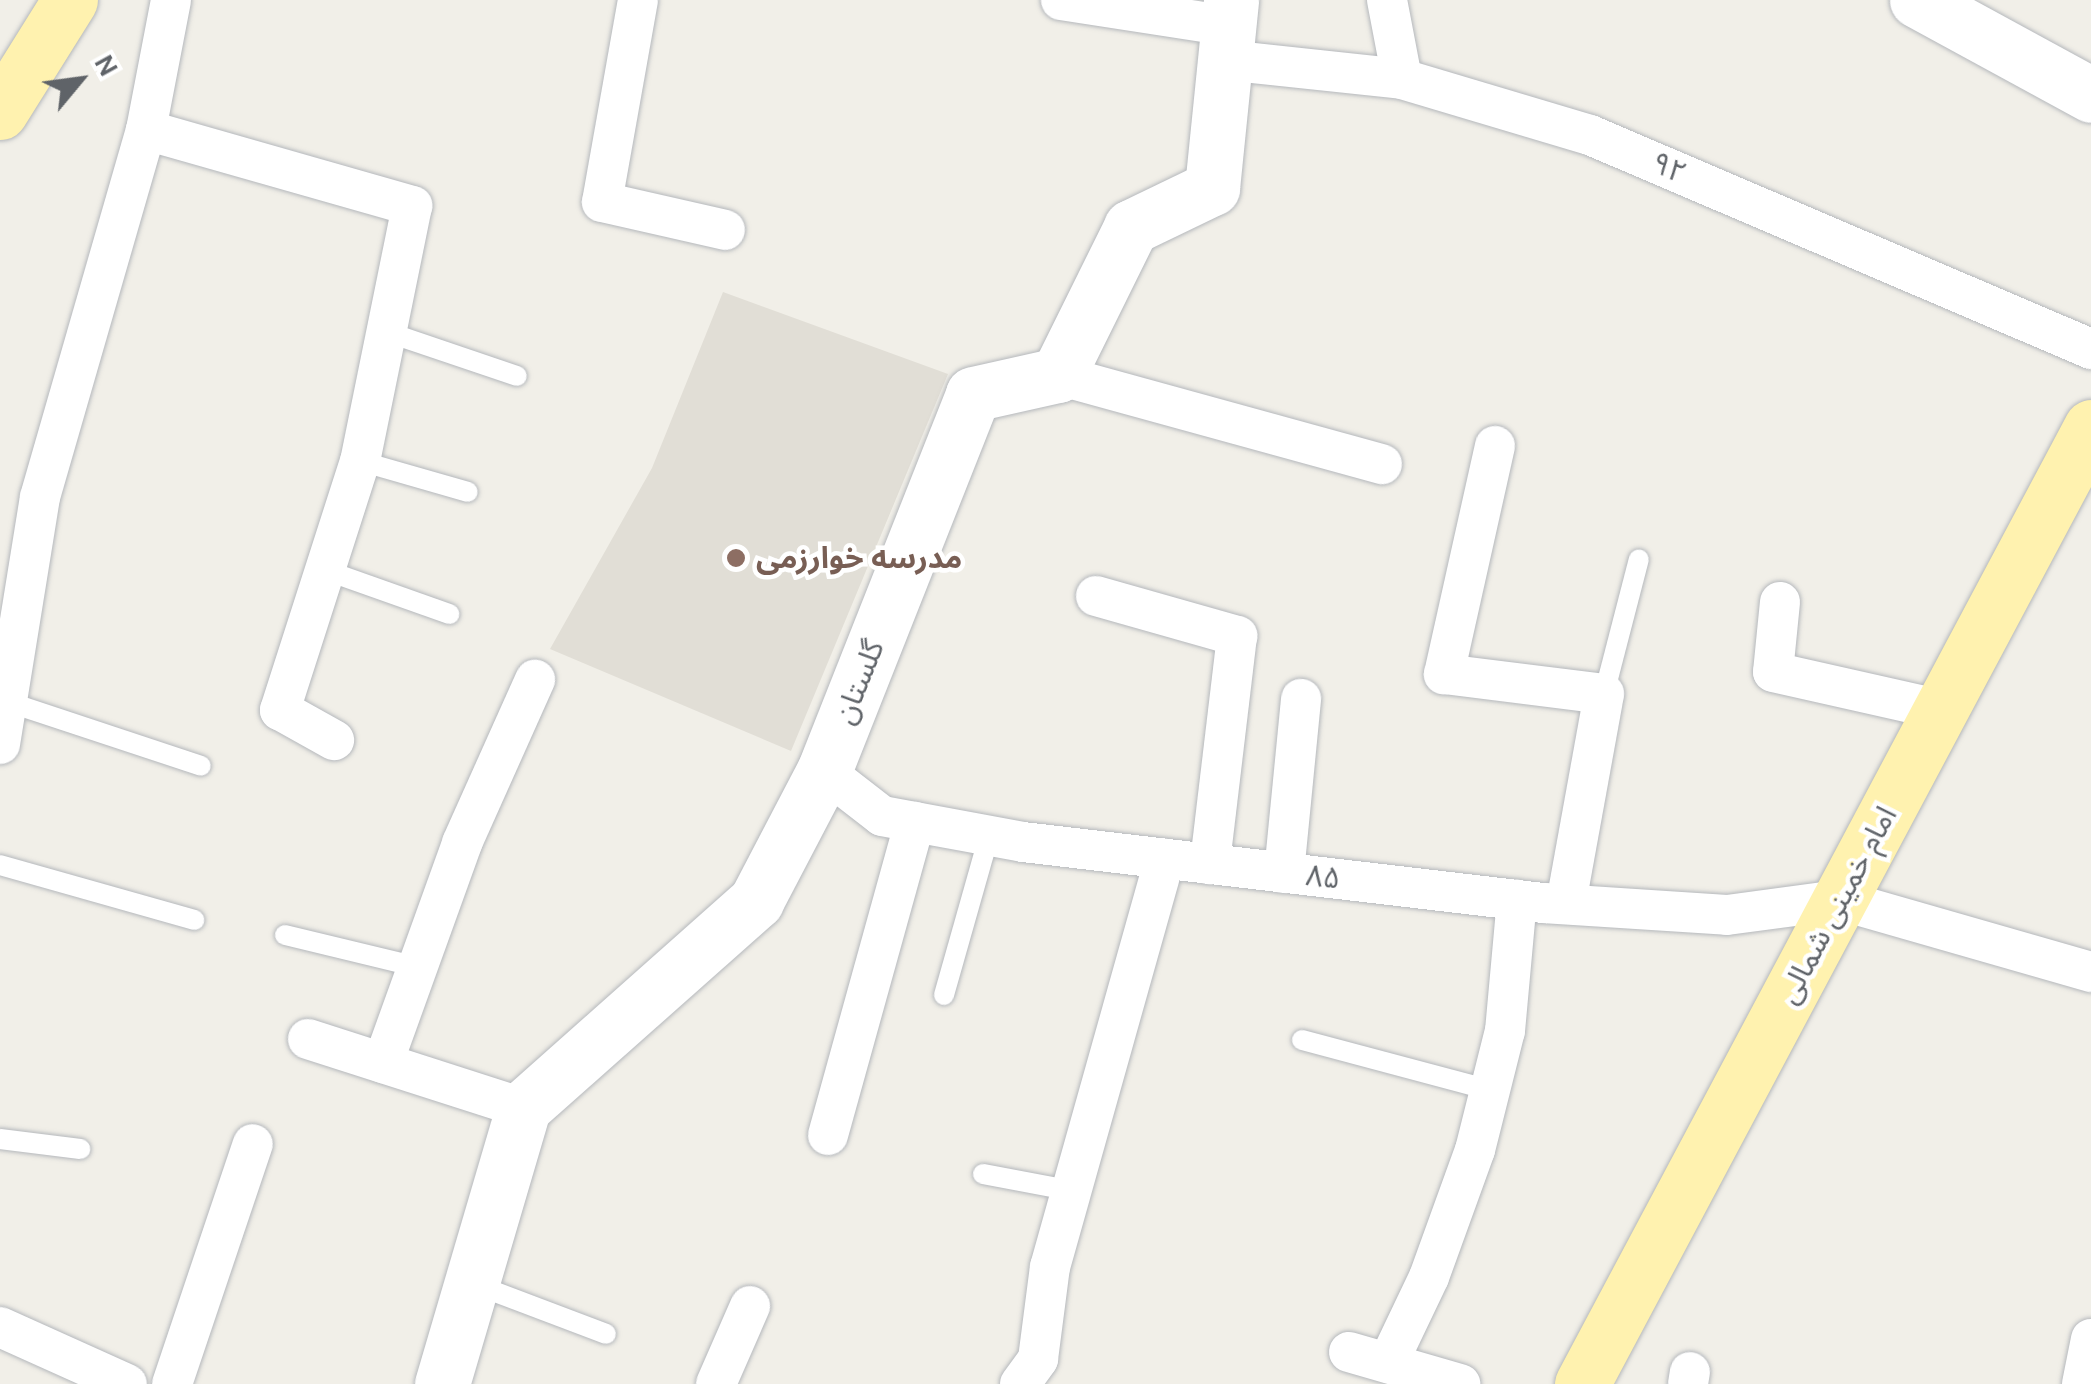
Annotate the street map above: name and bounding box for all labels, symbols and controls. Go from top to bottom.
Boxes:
north arrow [30,30,130,130]
text: N [87,48,126,82]
street label: ۹۲ [1646,145,1692,191]
place label: مدرسه خوارزمی [756,540,962,576]
marker: مدرسه خوارزمی [725,547,747,569]
street label: گلستان [826,635,892,729]
street label: امام خمینی شمالی [1770,800,1904,1010]
street label: ۸۵ [1304,857,1342,897]

